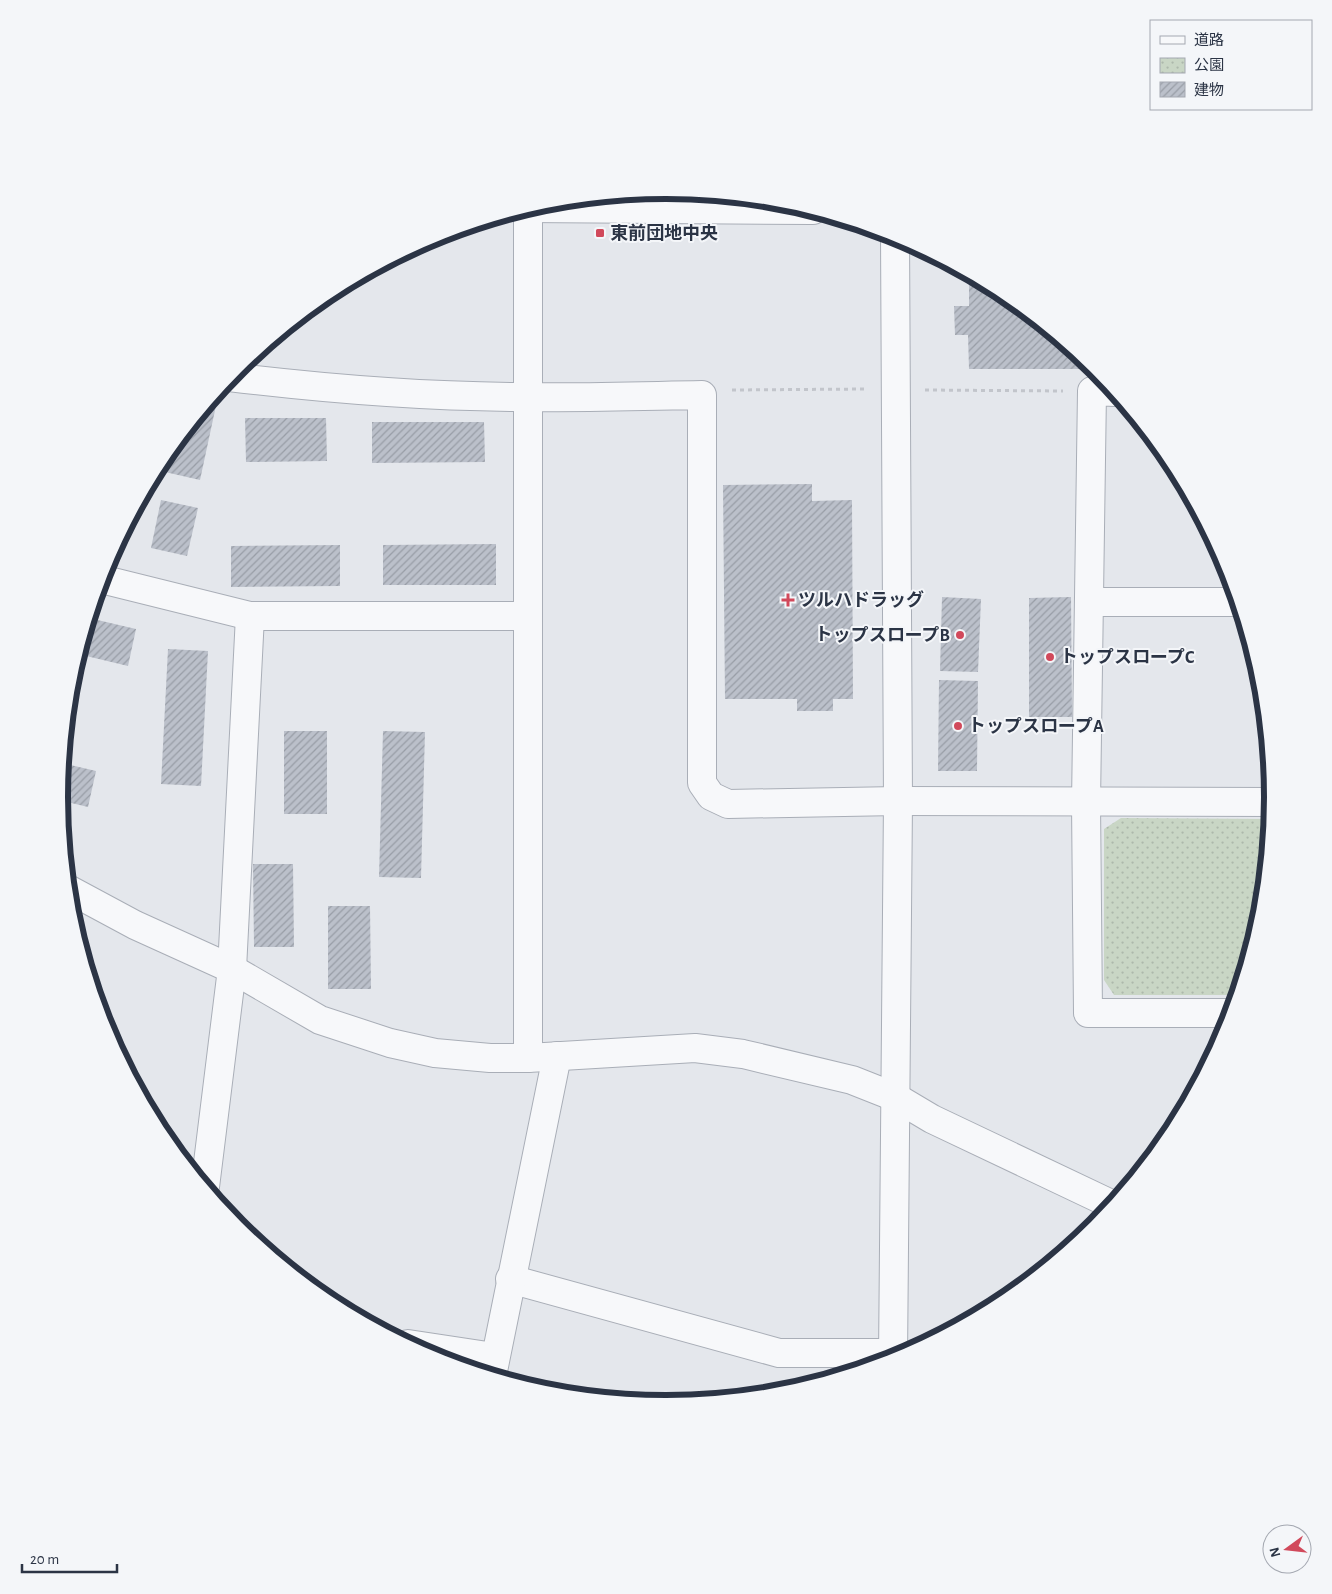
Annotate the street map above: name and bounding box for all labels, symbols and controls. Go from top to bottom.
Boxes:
legend [1150,20,1312,110]
text: 道路 [1194,32,1224,48]
text: 公園 [1194,57,1224,73]
text: 建物 [1194,82,1224,98]
place label: 東前団地中央 [610,223,718,243]
marker: 東前団地中央 [594,227,606,239]
place label: ツルハドラッグ [798,590,924,610]
marker: ツルハドラッグ [782,594,794,606]
place label: トップスロープB [815,626,950,645]
marker: トップスロープB [954,629,966,641]
place label: トップスロープC [1060,648,1195,667]
marker: トップスロープC [1044,651,1056,663]
place label: トップスロープA [968,717,1104,736]
marker: トップスロープA [952,720,964,732]
north arrow [1262,1524,1312,1574]
scale bar [22,1542,118,1574]
text: N [1267,1546,1283,1559]
text: 20 m [30,1552,59,1567]

